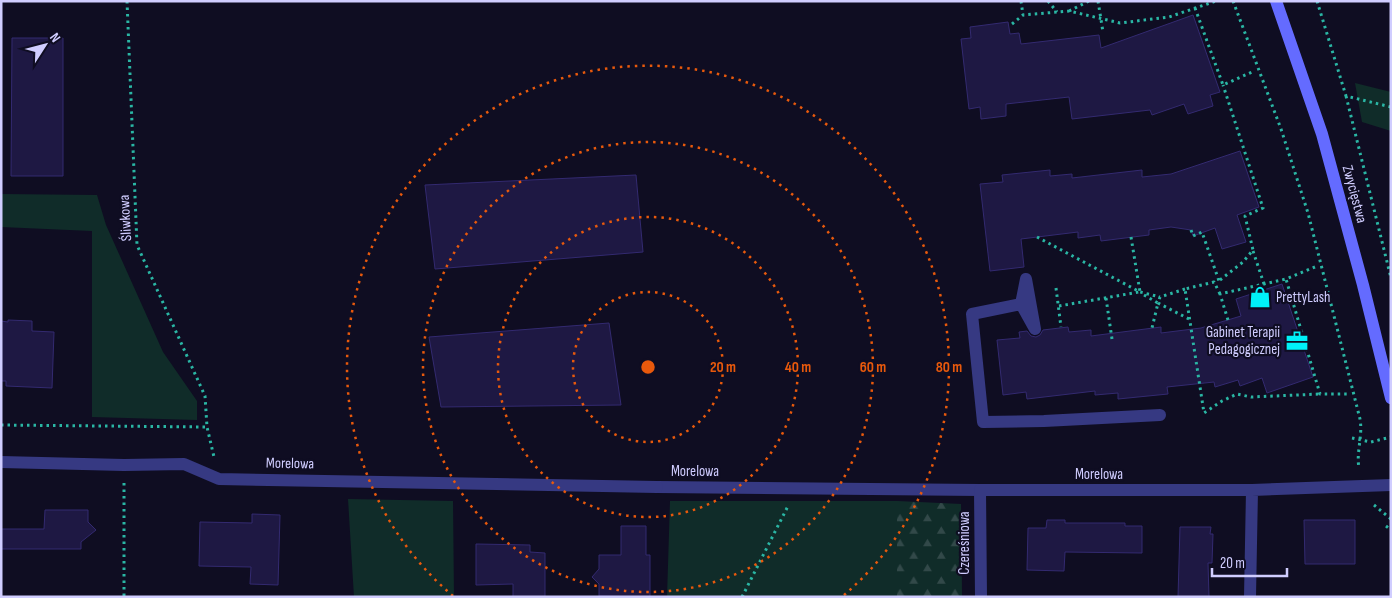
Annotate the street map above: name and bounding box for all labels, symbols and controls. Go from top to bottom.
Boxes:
north arrow [20,20,70,70]
text: N [46,30,64,46]
street label: Zwycięstwa [1338,163,1371,225]
street label: Śliwkowa [115,194,136,242]
shop icon: PrettyLash [1247,284,1273,310]
place label: PrettyLash [1276,288,1330,307]
place label: Gabinet Terapii Pedagogicznej [1206,323,1280,359]
office icon: Gabinet Terapii Pedagogicznej [1284,328,1310,354]
centre of rings [639,358,657,376]
text: 20 m [710,358,736,377]
text: 40 m [785,358,811,377]
text: 60 m [860,358,886,377]
text: 80 m [936,358,962,377]
street label: Morelowa [266,454,314,473]
street label: Morelowa [671,462,719,481]
street label: Morelowa [1075,465,1123,484]
street label: Czereśniowa [955,511,974,575]
scale bar [1212,546,1287,578]
text: 20 m [1220,554,1245,573]

